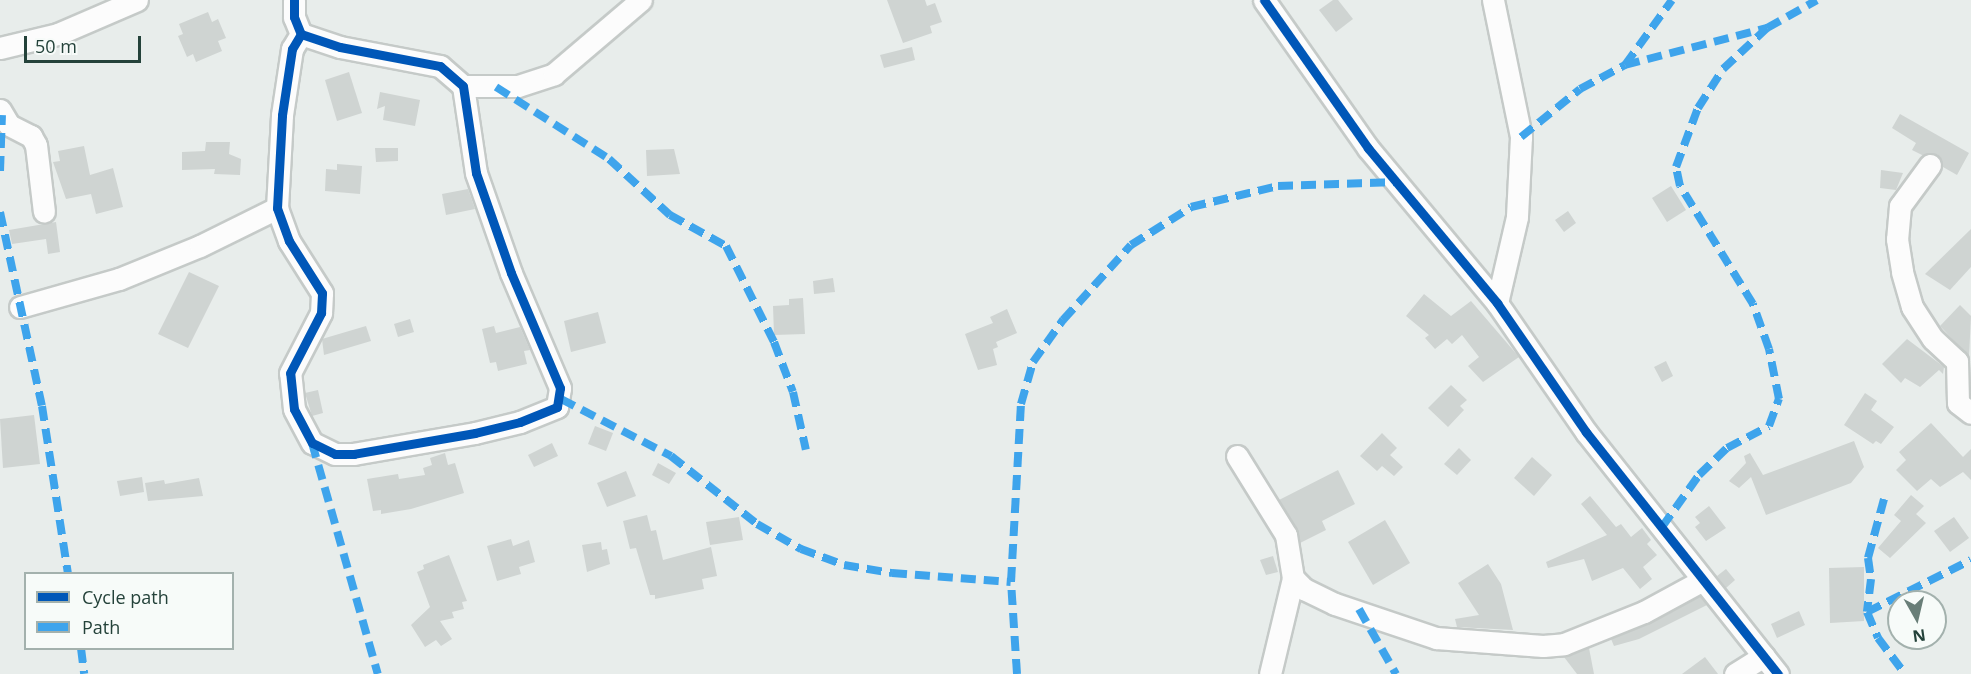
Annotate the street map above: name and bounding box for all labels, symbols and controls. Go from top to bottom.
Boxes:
scale bar [27,24,144,62]
text: 50 m [35,34,77,58]
legend [24,572,234,650]
text: Cycle path [82,585,169,609]
north arrow [1887,590,1947,650]
text: Path [82,615,120,639]
text: N [1911,624,1927,648]

